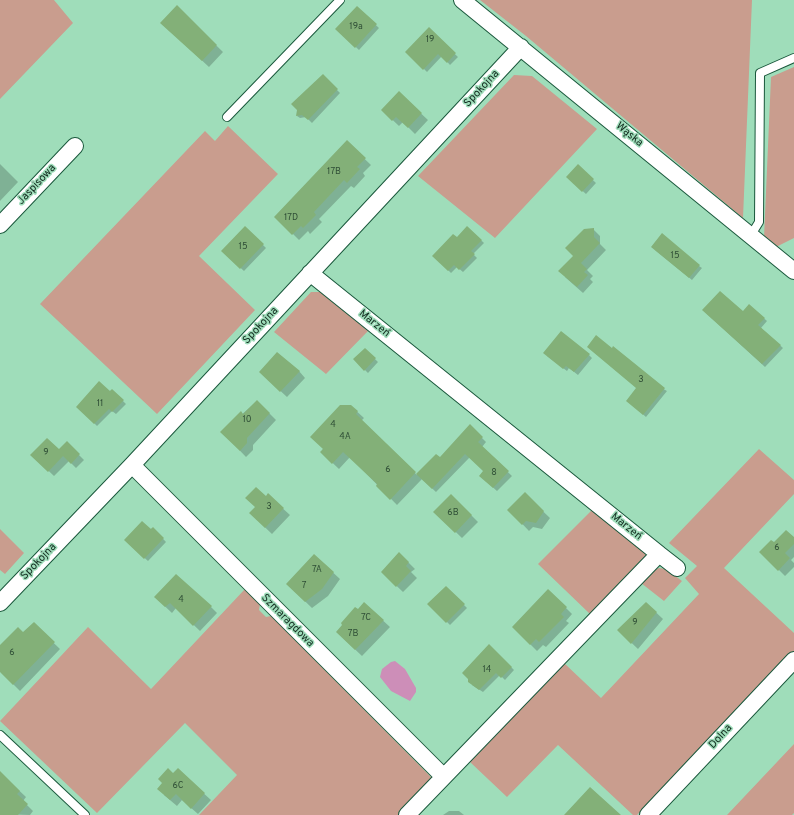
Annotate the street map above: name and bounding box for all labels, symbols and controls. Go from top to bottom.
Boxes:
house number: 19a [349,22,363,32]
house number: 19 [426,35,434,45]
street label: Spokojna [462,68,502,110]
street label: Wąska [613,120,645,150]
street label: Jaspisowa [15,162,59,208]
house number: 17B [327,167,341,177]
house number: 17D [284,213,298,223]
house number: 15 [239,242,247,252]
house number: 15 [671,251,679,261]
street label: Spokojna [241,305,281,347]
street label: Marzeń [356,307,392,341]
house number: 3 [638,375,644,385]
house number: 11 [97,399,103,409]
house number: 10 [242,415,252,425]
house number: 4 [330,420,336,430]
house number: 4A [339,432,351,442]
house number: 9 [43,448,49,458]
house number: 6 [385,465,391,475]
house number: 8 [491,468,497,478]
house number: 3 [266,502,272,512]
house number: 6B [447,508,459,518]
street label: Marzeń [608,510,644,544]
street label: Spokojna [18,541,60,583]
house number: 6 [774,543,780,553]
house number: 7A [312,565,322,575]
house number: 7 [302,581,306,591]
street label: Szmaragdowa [258,592,316,650]
house number: 4 [178,595,184,605]
house number: 7C [361,613,371,623]
house number: 9 [632,618,638,628]
house number: 7B [348,629,358,639]
house number: 6 [9,648,15,658]
house number: 14 [483,665,491,675]
street label: Dolna [706,722,736,752]
house number: 6C [172,781,184,791]

